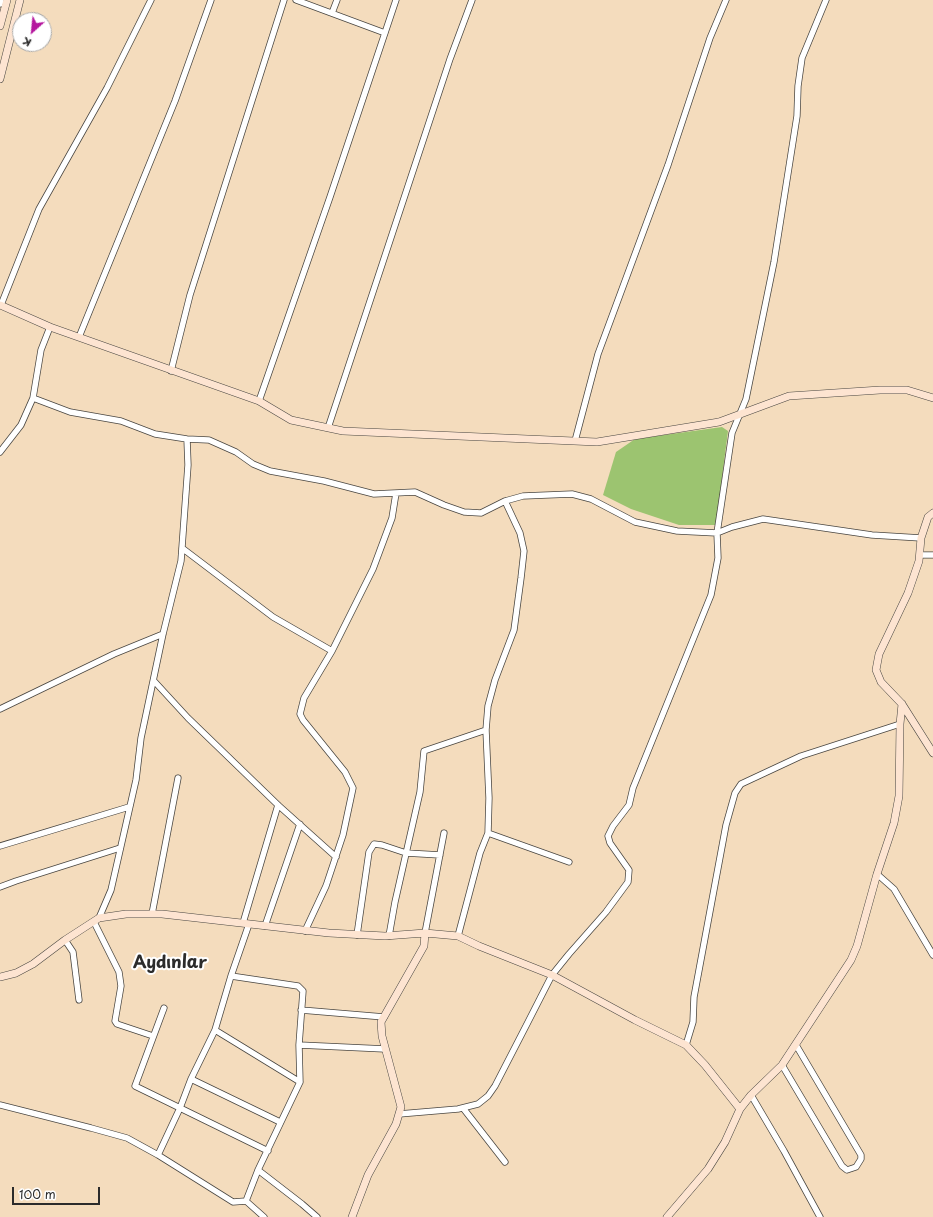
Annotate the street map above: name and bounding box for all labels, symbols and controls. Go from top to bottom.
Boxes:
north arrow [12,12,52,52]
text: K [19,33,34,52]
district label: Aydınlar [133,953,207,973]
scale bar [14,1179,102,1205]
text: 100 m [19,1185,56,1203]

